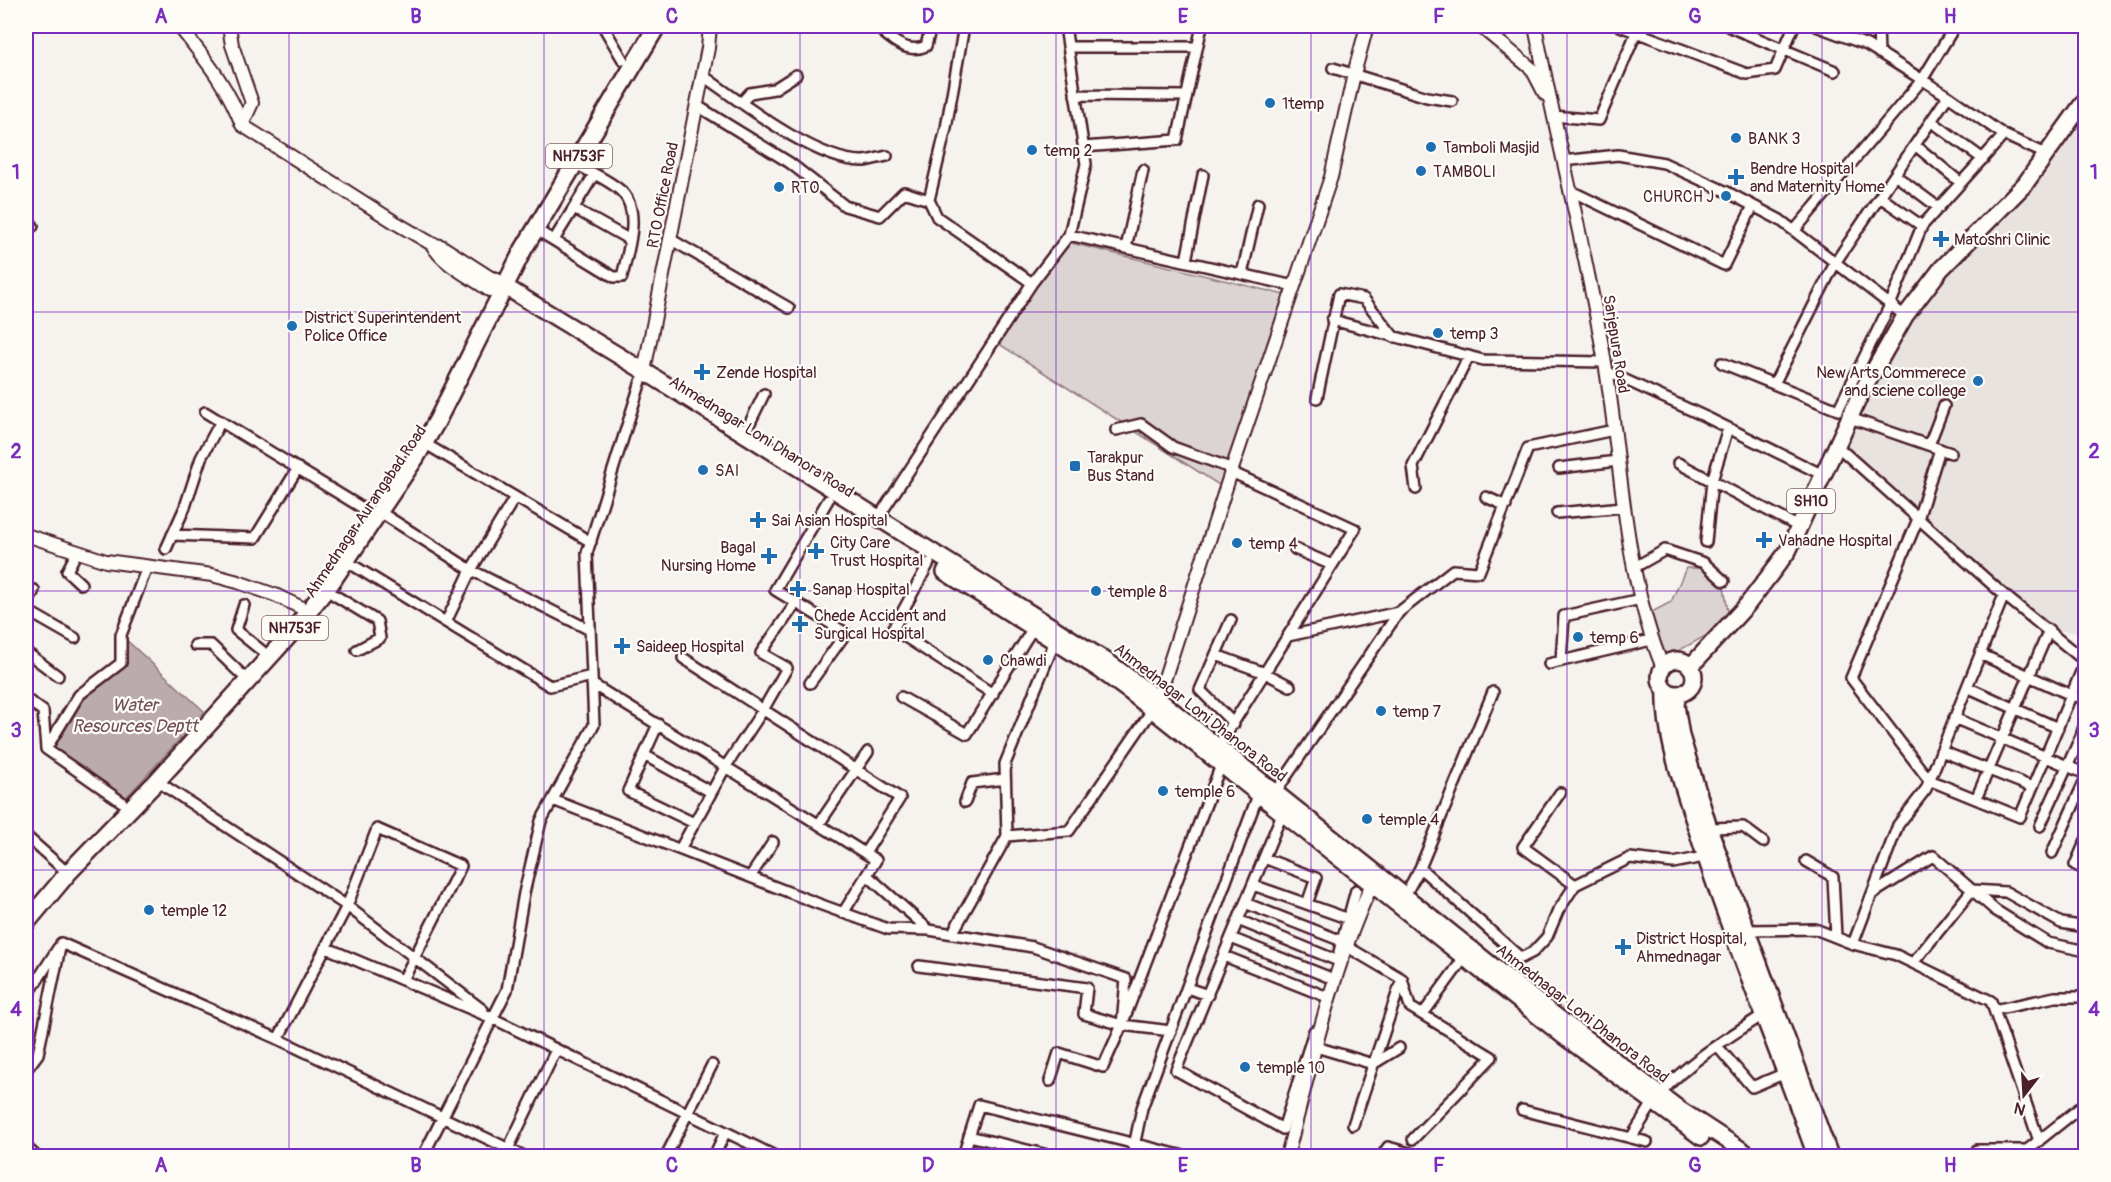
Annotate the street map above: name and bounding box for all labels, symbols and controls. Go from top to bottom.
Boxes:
text: A [155,4,168,29]
text: B [410,4,422,29]
text: C [666,4,678,29]
text: D [922,4,935,29]
text: E [1178,4,1189,29]
text: F [1433,4,1445,29]
text: G [1688,4,1702,29]
text: H [1944,4,1957,29]
place label: 1temp [1282,94,1324,114]
marker: 1temp [1263,96,1277,110]
place label: BANK 3 [1748,129,1800,149]
marker: BANK 3 [1729,131,1743,145]
place label: Tamboli Masjid [1443,138,1540,158]
street label: RTO Office Road [643,140,683,250]
marker: Tamboli Masjid [1424,140,1438,154]
place label: temp 2 [1043,141,1092,161]
marker: temp 2 [1025,143,1039,157]
road number: NH753F [546,144,612,168]
place label: Bendre Hospital and Maternity Home [1750,159,1885,197]
text: 1 [12,160,20,185]
text: 1 [2090,160,2098,185]
place label: TAMBOLI [1433,162,1496,182]
marker: TAMBOLI [1414,164,1428,178]
marker: Bendre Hospital and Maternity Home [1727,168,1745,186]
place label: RTO [791,178,819,198]
marker: RTO [772,180,786,194]
place label: CHURCH J [1643,187,1714,207]
marker: CHURCH J [1719,189,1733,203]
marker: Matoshri Clinic [1932,230,1950,248]
place label: Matoshri Clinic [1954,230,2051,250]
street label: Sarjepura Road [1598,293,1634,395]
place label: District Superintendent Police Office [304,308,462,346]
marker: District Superintendent Police Office [285,319,299,333]
place label: temp 3 [1449,324,1498,344]
marker: temp 3 [1431,326,1445,340]
marker: Zende Hospital [693,363,711,381]
place label: Zende Hospital [716,363,817,383]
place label: New Arts Commerece and sciene college [1816,363,1966,401]
street label: Ahmednagar Loni Dhanora Road [665,372,858,502]
marker: New Arts Commerece and sciene college [1971,374,1985,388]
street label: Ahmednagar Aurangabad Road [301,422,431,602]
text: 2 [10,439,22,464]
text: 2 [2088,439,2100,464]
place label: Tarakpur Bus Stand [1087,448,1154,486]
marker: Tarakpur Bus Stand [1068,459,1082,473]
place label: SAI [715,461,739,481]
marker: SAI [696,463,710,477]
road number: SH10 [1787,489,1835,513]
marker: Sai Asian Hospital [749,511,767,529]
place label: Sai Asian Hospital [771,511,888,531]
marker: Vahadne Hospital [1755,531,1773,549]
place label: Vahadne Hospital [1778,531,1892,551]
place label: City Care Trust Hospital [830,533,923,571]
place label: temp 4 [1248,534,1298,554]
marker: temp 4 [1230,536,1244,550]
place label: Bagal Nursing Home [661,538,756,576]
marker: City Care Trust Hospital [807,542,825,560]
marker: Bagal Nursing Home [760,547,778,565]
marker: Sanap Hospital [789,580,807,598]
place label: Sanap Hospital [812,580,910,600]
place label: temple 8 [1107,582,1167,602]
marker: temple 8 [1089,584,1103,598]
place label: Chede Accident and Surgical Hospital [814,606,946,644]
marker: Chede Accident and Surgical Hospital [791,615,809,633]
road number: NH753F [262,616,328,640]
place label: temp 6 [1589,628,1639,648]
marker: temp 6 [1571,630,1585,644]
marker: Saideep Hospital [613,637,631,655]
place label: Saideep Hospital [636,637,744,657]
street label: Ahmednagar Loni Dhanora Road [1110,639,1291,787]
place label: Chawdi [1000,651,1046,671]
marker: Chawdi [981,653,995,667]
water label: Water Resources Deptt [72,694,200,738]
place label: temp 7 [1392,702,1441,722]
marker: temp 7 [1374,704,1388,718]
text: 3 [10,718,22,743]
text: 3 [2088,718,2100,743]
place label: temple 6 [1174,782,1235,802]
marker: temple 6 [1156,784,1170,798]
place label: temple 4 [1378,810,1439,830]
marker: temple 4 [1360,812,1374,826]
place label: temple 12 [160,901,227,921]
marker: temple 12 [142,903,156,917]
place label: District Hospital, Ahmednagar [1636,929,1747,967]
marker: District Hospital, Ahmednagar [1614,938,1632,956]
street label: Ahmednagar Loni Dhanora Road [1492,940,1673,1088]
text: 4 [10,997,22,1022]
text: 4 [2088,997,2100,1022]
place label: temple 10 [1256,1058,1325,1078]
marker: temple 10 [1238,1060,1252,1074]
north arrow [1994,1065,2054,1125]
text: N [2012,1097,2028,1120]
text: A [155,1153,168,1178]
text: B [410,1153,422,1178]
text: C [666,1153,678,1178]
text: D [922,1153,935,1178]
text: E [1178,1153,1189,1178]
text: F [1433,1153,1445,1178]
text: G [1688,1153,1702,1178]
text: H [1944,1153,1957,1178]

